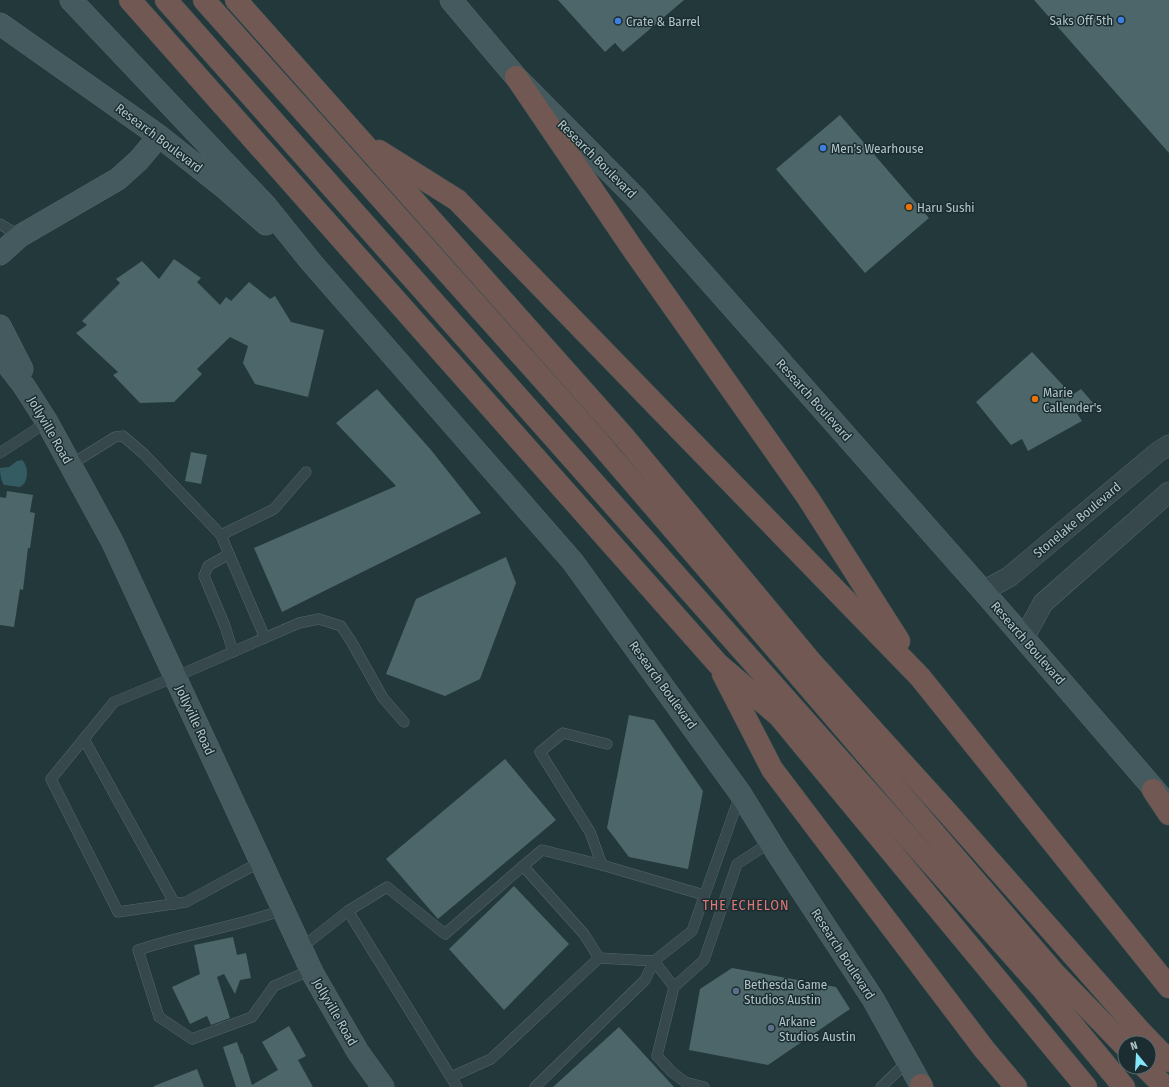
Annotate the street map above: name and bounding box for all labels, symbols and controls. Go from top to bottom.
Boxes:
place label: Saks Off 5th [1049,13,1113,28]
place label: Crate & Barrel [626,14,701,29]
marker: Saks Off 5th [1116,15,1126,25]
marker: Crate & Barrel [613,16,623,26]
street label: Research Boulevard [113,100,205,176]
street label: Research Boulevard [555,117,639,201]
place label: Men's Wearhouse [831,141,924,156]
marker: Men's Wearhouse [818,143,828,153]
place label: Haru Sushi [917,200,975,215]
marker: Haru Sushi [904,202,914,212]
street label: Research Boulevard [773,356,855,444]
place label: Marie Callender's [1043,385,1102,415]
street label: Jollyville Road [25,394,75,466]
marker: Marie Callender's [1030,394,1040,404]
street label: Stonelake Boulevard [1030,479,1124,561]
street label: Research Boulevard [988,599,1068,687]
street label: Research Boulevard [626,638,700,732]
street label: Jollyville Road [172,683,218,757]
district label: THE ECHELON [702,897,790,914]
street label: Research Boulevard [808,906,878,1002]
street label: Jollyville Road [310,976,360,1048]
place label: Bethesda Game Studios Austin [744,977,827,1007]
marker: Bethesda Game Studios Austin [731,986,741,996]
place label: Arkane Studios Austin [779,1014,856,1044]
marker: Arkane Studios Austin [766,1023,776,1033]
north arrow [1117,1035,1157,1075]
text: N [1129,1039,1139,1053]

